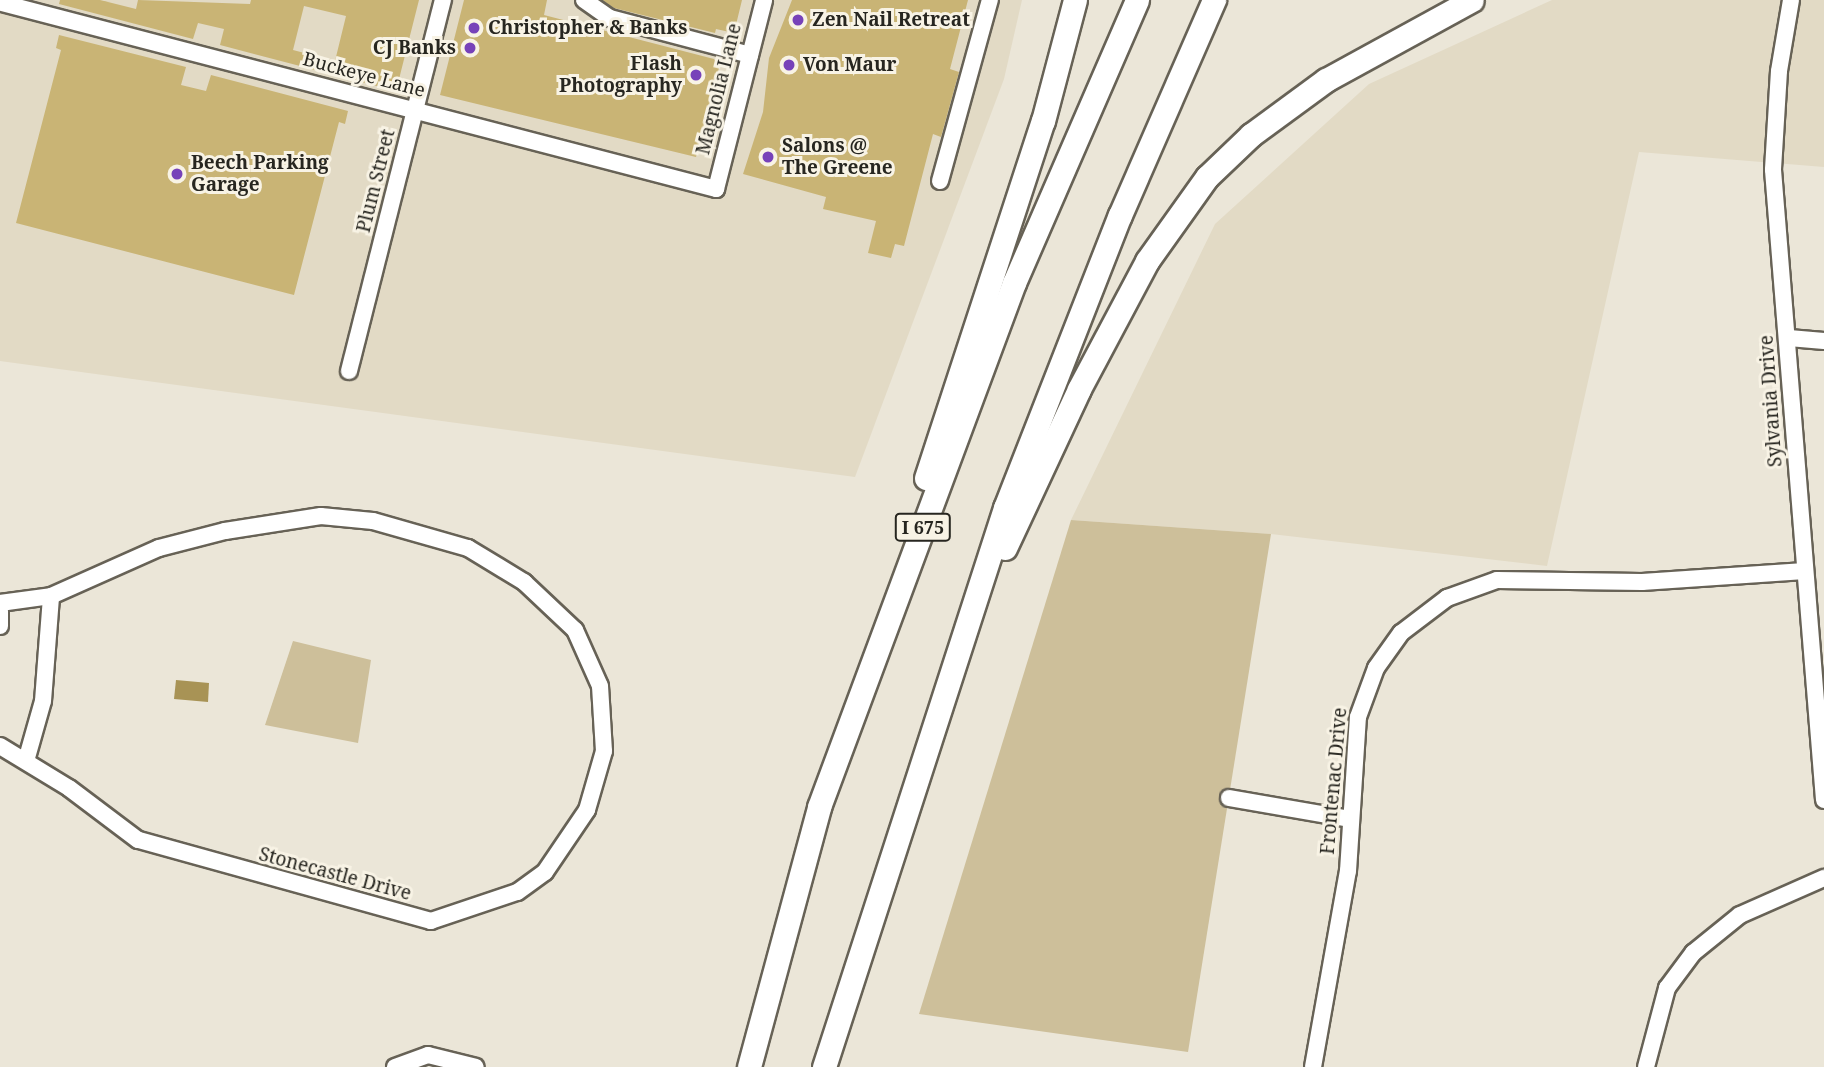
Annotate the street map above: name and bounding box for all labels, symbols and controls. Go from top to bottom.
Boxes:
place label: Zen Nail Retreat [812,9,970,31]
marker: Zen Nail Retreat [790,12,806,28]
place label: Christopher & Banks [488,17,687,39]
marker: Christopher & Banks [466,20,482,36]
street label: Magnolia Lane [692,21,746,157]
place label: CJ Banks [373,37,456,59]
marker: CJ Banks [462,40,478,56]
street label: Buckeye Lane [300,48,428,102]
place label: Flash Photography [559,53,682,97]
place label: Von Maur [803,54,896,76]
marker: Von Maur [781,57,797,73]
marker: Flash Photography [688,67,704,83]
street label: Plum Street [352,127,400,235]
place label: Salons @ The Greene [782,135,893,179]
marker: Salons @ The Greene [760,149,776,165]
place label: Beech Parking Garage [191,152,329,196]
marker: Beech Parking Garage [169,166,185,182]
street label: Sylvania Drive [1755,334,1787,468]
road number: I 675 [893,512,953,542]
street label: Frontenac Drive [1316,707,1352,855]
street label: Stonecastle Drive [256,843,414,905]

